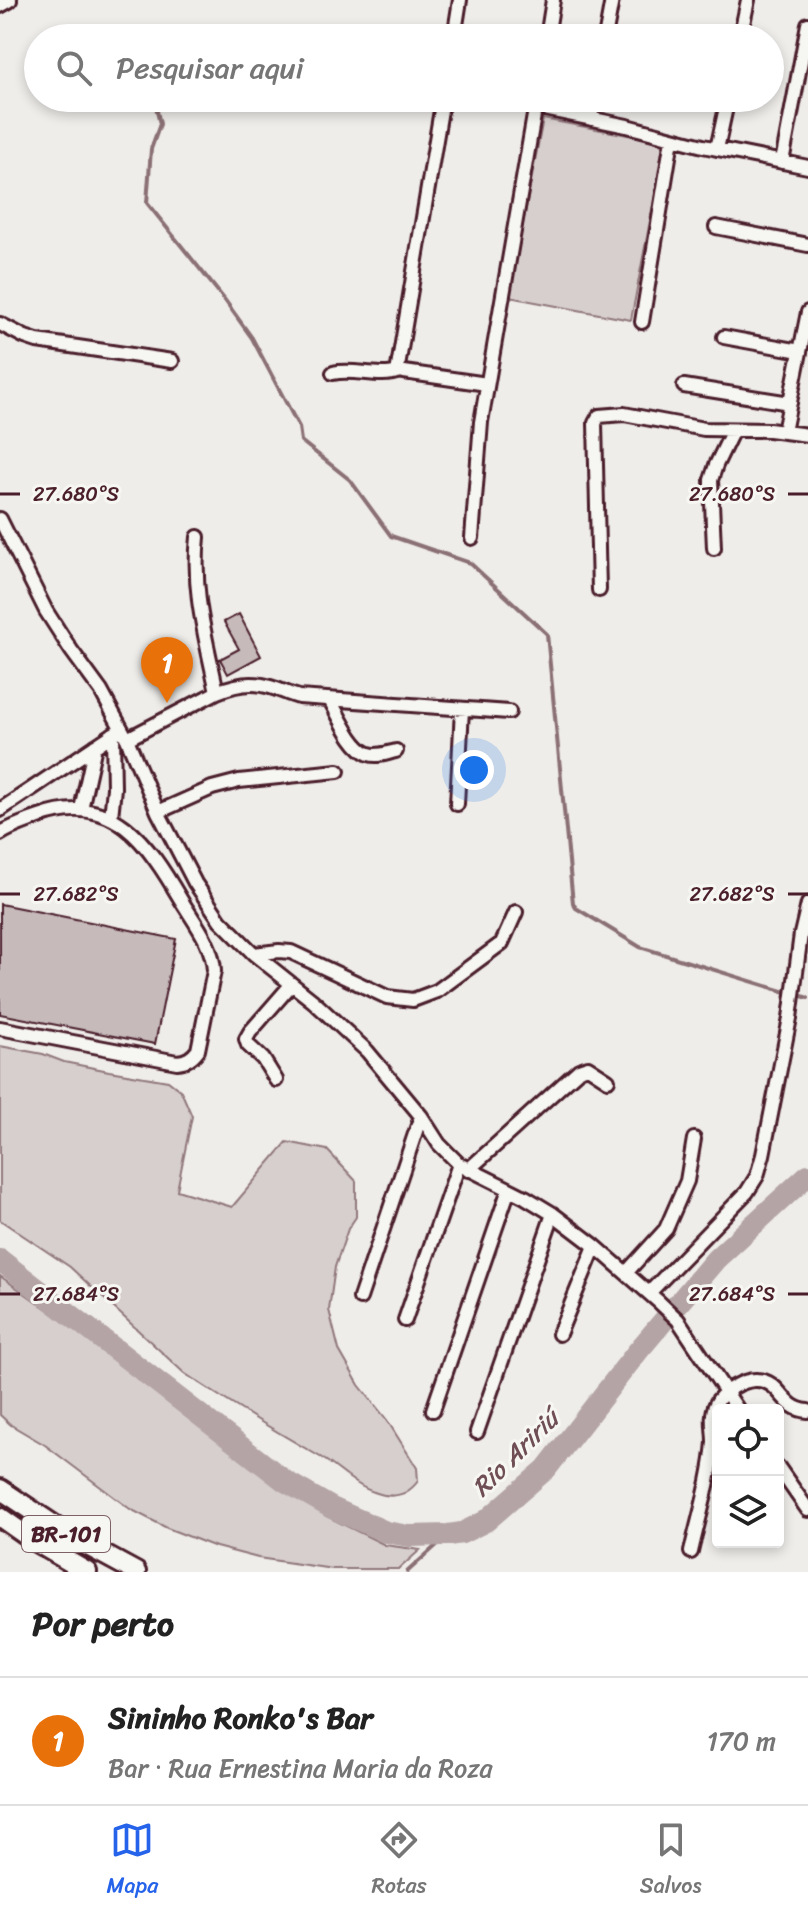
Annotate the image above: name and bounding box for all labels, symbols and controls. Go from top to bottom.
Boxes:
search box [24,24,784,112]
text: Pesquisar aqui [116,41,304,95]
icon: search [52,46,96,90]
text: 27.680°S [33,477,120,512]
text: 27.680°S [689,477,776,512]
pin: 1 [141,637,193,703]
your location [454,750,494,790]
text: 27.682°S [33,877,119,912]
text: 27.682°S [689,877,775,912]
text: 27.684°S [33,1277,119,1312]
text: 27.684°S [689,1277,775,1312]
water label: Rio Aririú [460,1394,574,1508]
map controls [712,1404,784,1548]
button: locate [712,1404,784,1476]
button: layers [712,1476,784,1548]
road number: BR-101 [22,1516,110,1552]
text: Por perto [32,1594,174,1654]
text: Sininho Ronko's Bar [108,1691,373,1745]
text: 1 [52,1718,64,1764]
text: 170 m [707,1718,776,1764]
text: Bar · Rua Ernestina Maria da Roza [108,1745,493,1791]
tab: Mapa [107,1818,158,1905]
tab: Rotas [371,1818,427,1905]
tab: Salvos [640,1818,701,1905]

